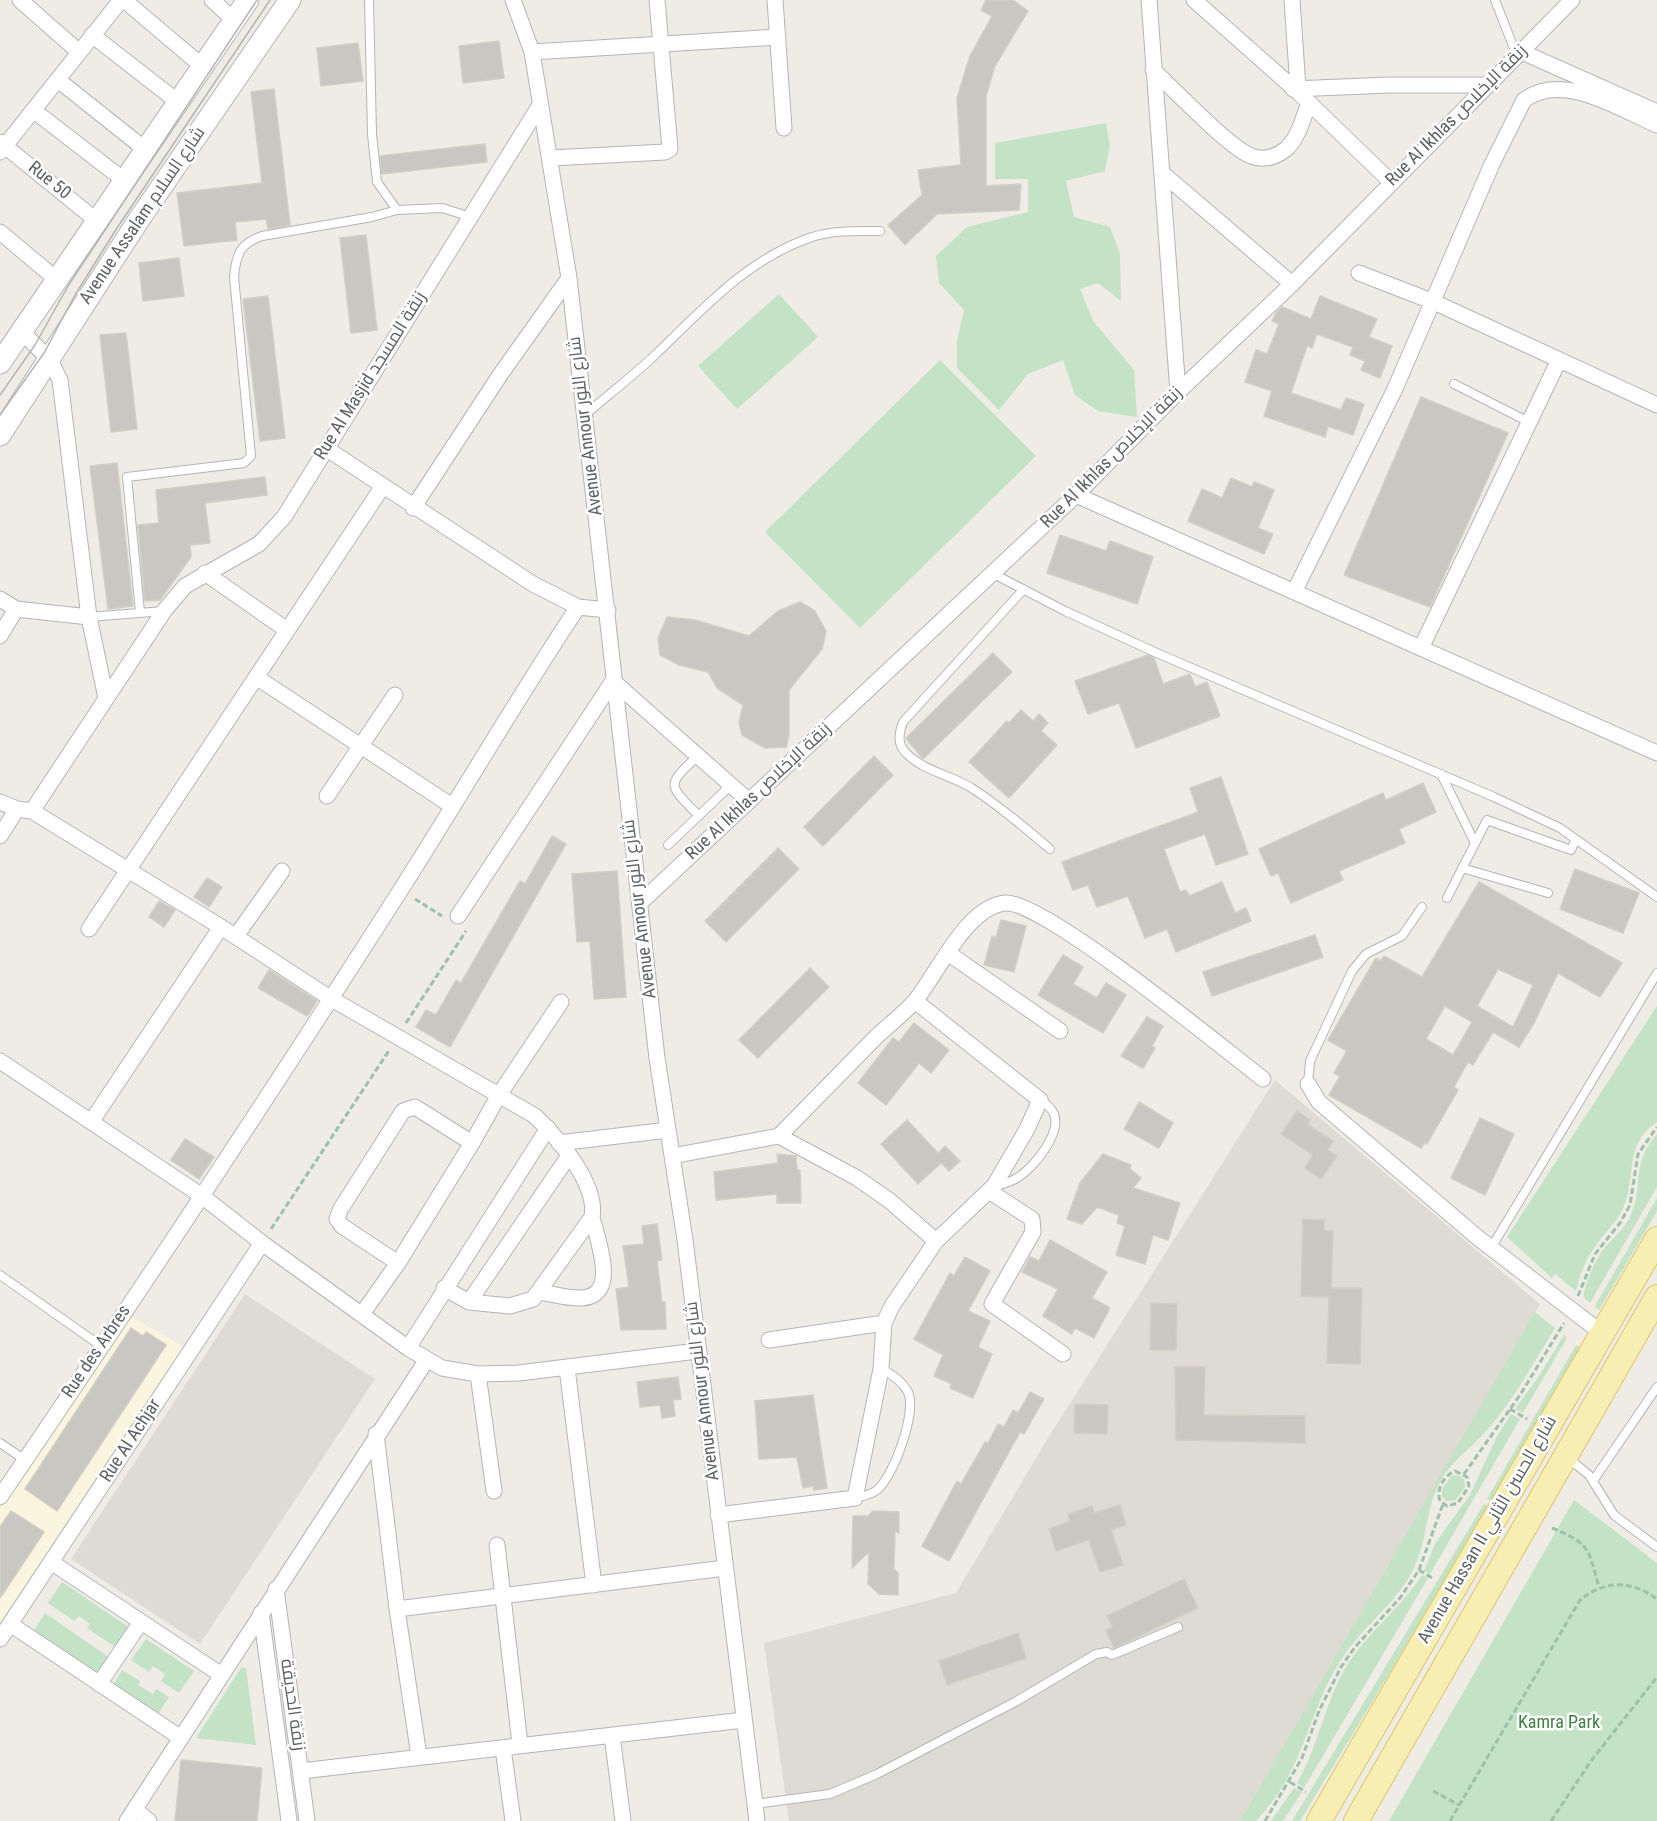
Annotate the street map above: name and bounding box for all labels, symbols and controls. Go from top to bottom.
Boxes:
street label: Rue Al Ikhlas زنقة الإخلاص [1382,41,1532,191]
street label: Avenue Assalam شارع السلام [75,123,211,309]
street label: Rue 50 [23,157,75,205]
street label: Rue Al Masjid زنقة المسجد [310,288,432,464]
street label: Avenue Annour شارع النور [564,335,608,517]
street label: Rue Al Ikhlas زنقة الإخلاص [1037,383,1187,533]
street label: Rue Al Ikhlas زنقة الإخلاص [682,719,836,865]
street label: Avenue Annour شارع النور [618,818,662,1000]
street label: Avenue Annour شارع النور [681,1300,725,1482]
street label: Rue des Arbres [58,1302,136,1402]
street label: Rue Al Achjar [96,1395,166,1487]
street label: Avenue Hassan II شارع الحسن الثاني [1414,1412,1562,1648]
street label: زنقة الحديقة [275,1658,309,1752]
park label: Kamra Park [1518,1712,1600,1734]

